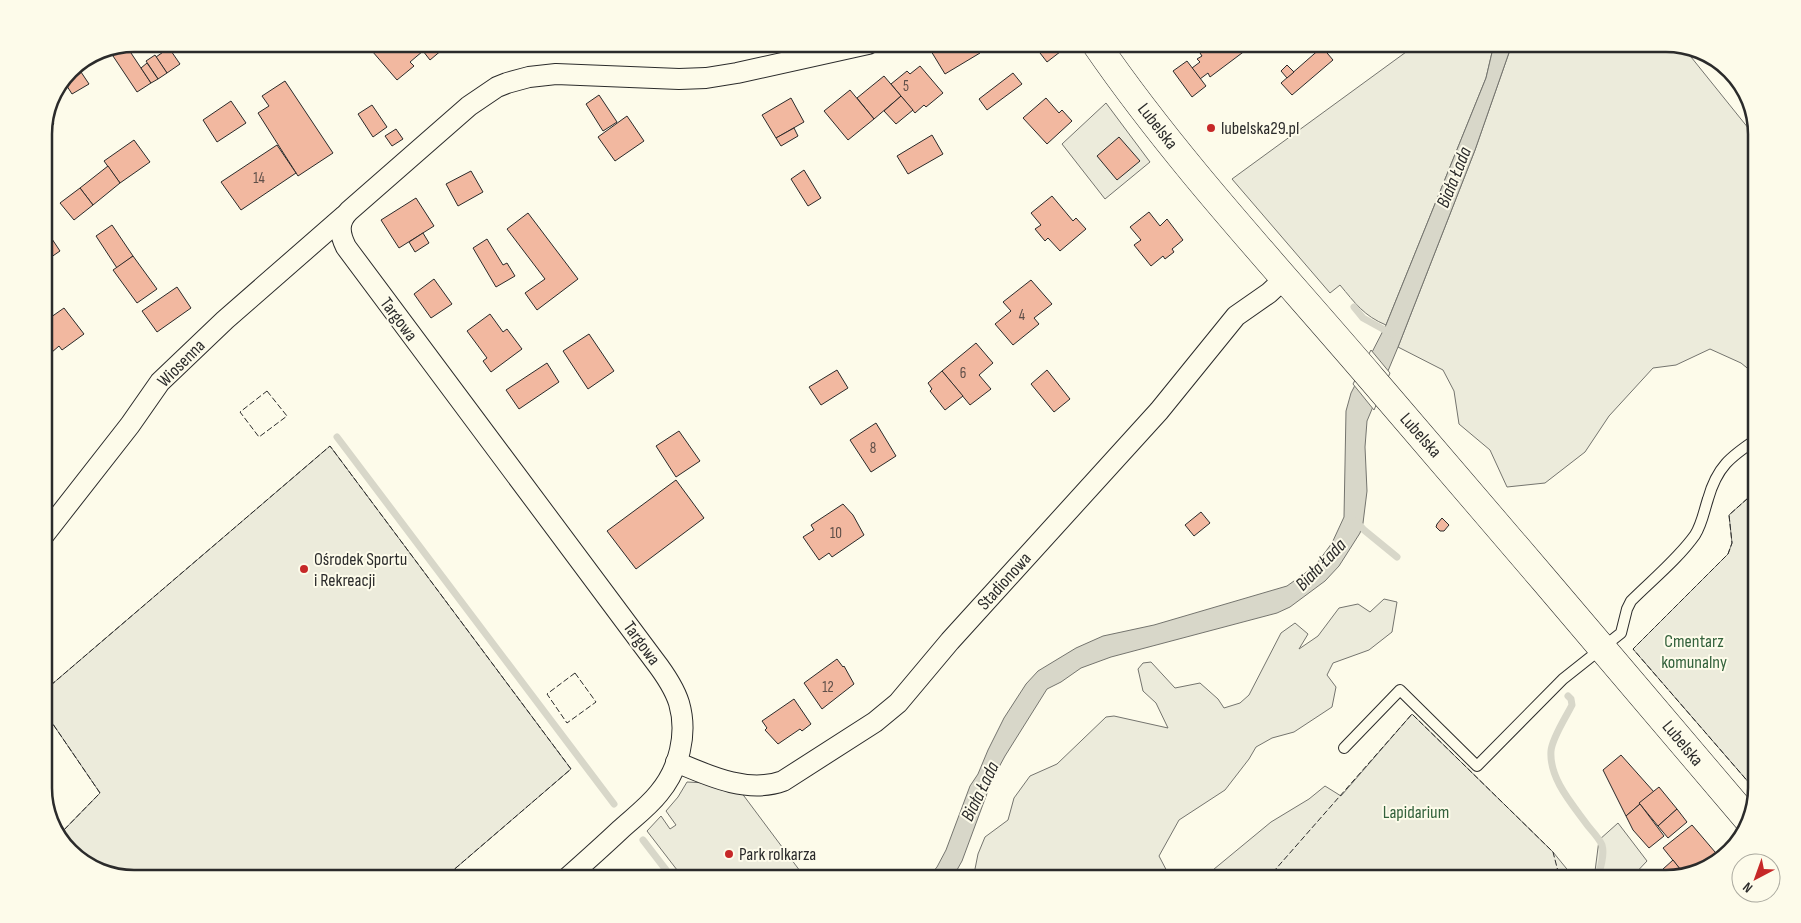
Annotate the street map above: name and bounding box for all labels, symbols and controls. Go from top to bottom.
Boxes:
house number: 5 [903,77,909,96]
street label: Lubelska [1133,99,1182,154]
place label: lubelska29.pl [1221,118,1299,139]
marker: lubelska29.pl [1205,122,1217,134]
water label: Biała Łada [1432,144,1477,211]
house number: 14 [253,169,265,188]
street label: Targowa [375,293,422,345]
house number: 4 [1019,306,1025,325]
street label: Wiosenna [153,335,210,391]
house number: 6 [960,364,966,383]
street label: Lubelska [1395,409,1446,462]
house number: 8 [870,439,876,458]
house number: 10 [830,524,842,543]
water label: Biała Łada [1291,534,1352,596]
street label: Stadionowa [973,548,1036,614]
place label: Ośrodek Sportu i Rekreacji [314,549,407,591]
marker: Ośrodek Sportu i Rekreacji [298,563,310,575]
street label: Targowa [619,617,665,669]
park label: Cmentarz komunalny [1661,631,1727,673]
house number: 12 [822,678,834,697]
street label: Lubelska [1658,716,1708,770]
water label: Biała Łada [956,758,1005,825]
park label: Lapidarium [1383,802,1449,823]
place label: Park rolkarza [739,844,816,865]
marker: Park rolkarza [723,848,735,860]
north arrow [1731,853,1781,903]
text: N [1739,879,1756,896]

